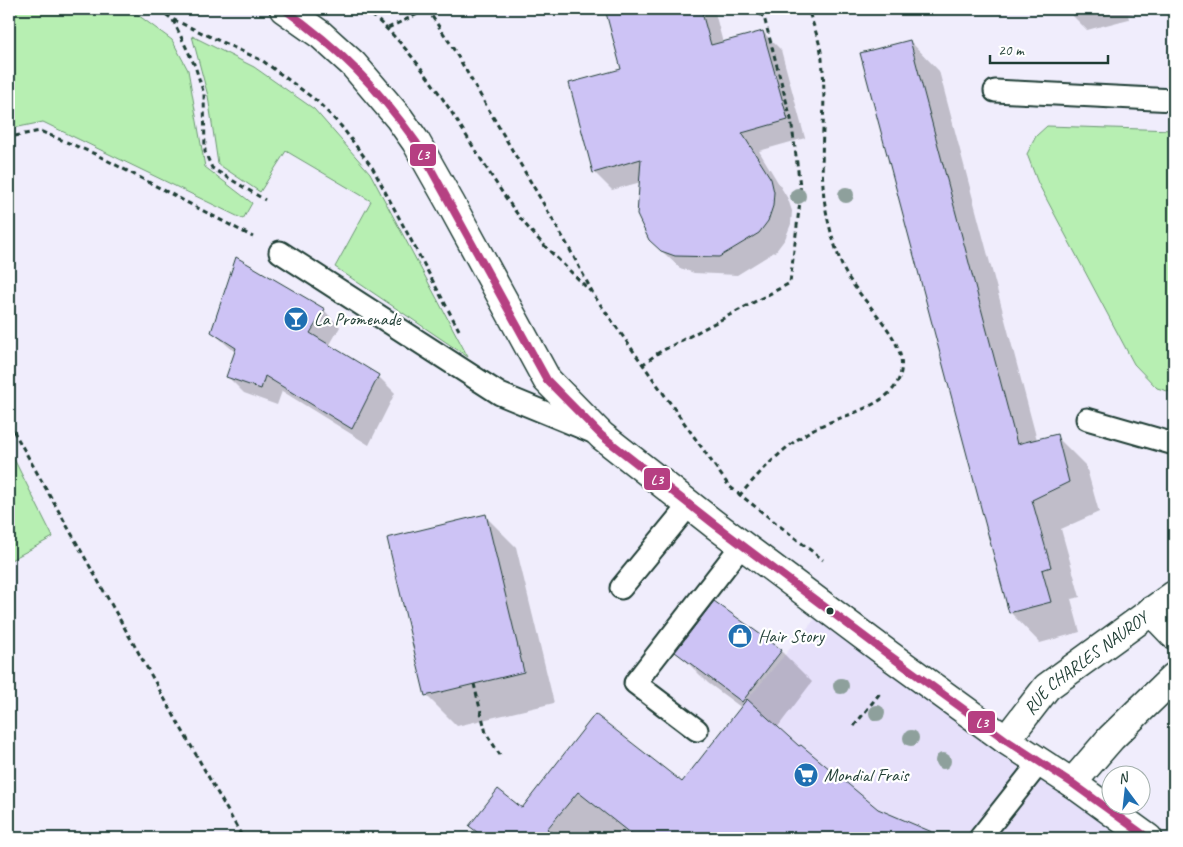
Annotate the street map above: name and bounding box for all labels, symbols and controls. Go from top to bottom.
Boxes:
scale bar [990,32,1108,64]
text: 20 m [998,41,1025,60]
line badge: L3 [409,143,437,167]
text: L3 [417,146,431,163]
bar icon: La Promenade [283,306,309,332]
place label: La Promenade [314,308,402,330]
line badge: L3 [643,467,671,491]
text: L3 [651,471,665,488]
street label: RUE CHARLES NAUROY [1019,605,1155,719]
unlabelled marker [825,606,835,616]
shop icon: Hair Story [727,623,753,649]
place label: Hair Story [758,625,826,647]
line badge: L3 [967,710,996,734]
text: L3 [976,714,990,731]
supermarket icon: Mondial Frais [793,762,819,788]
place label: Mondial Frais [824,764,910,786]
north arrow [1100,764,1150,814]
text: N [1116,768,1131,787]

